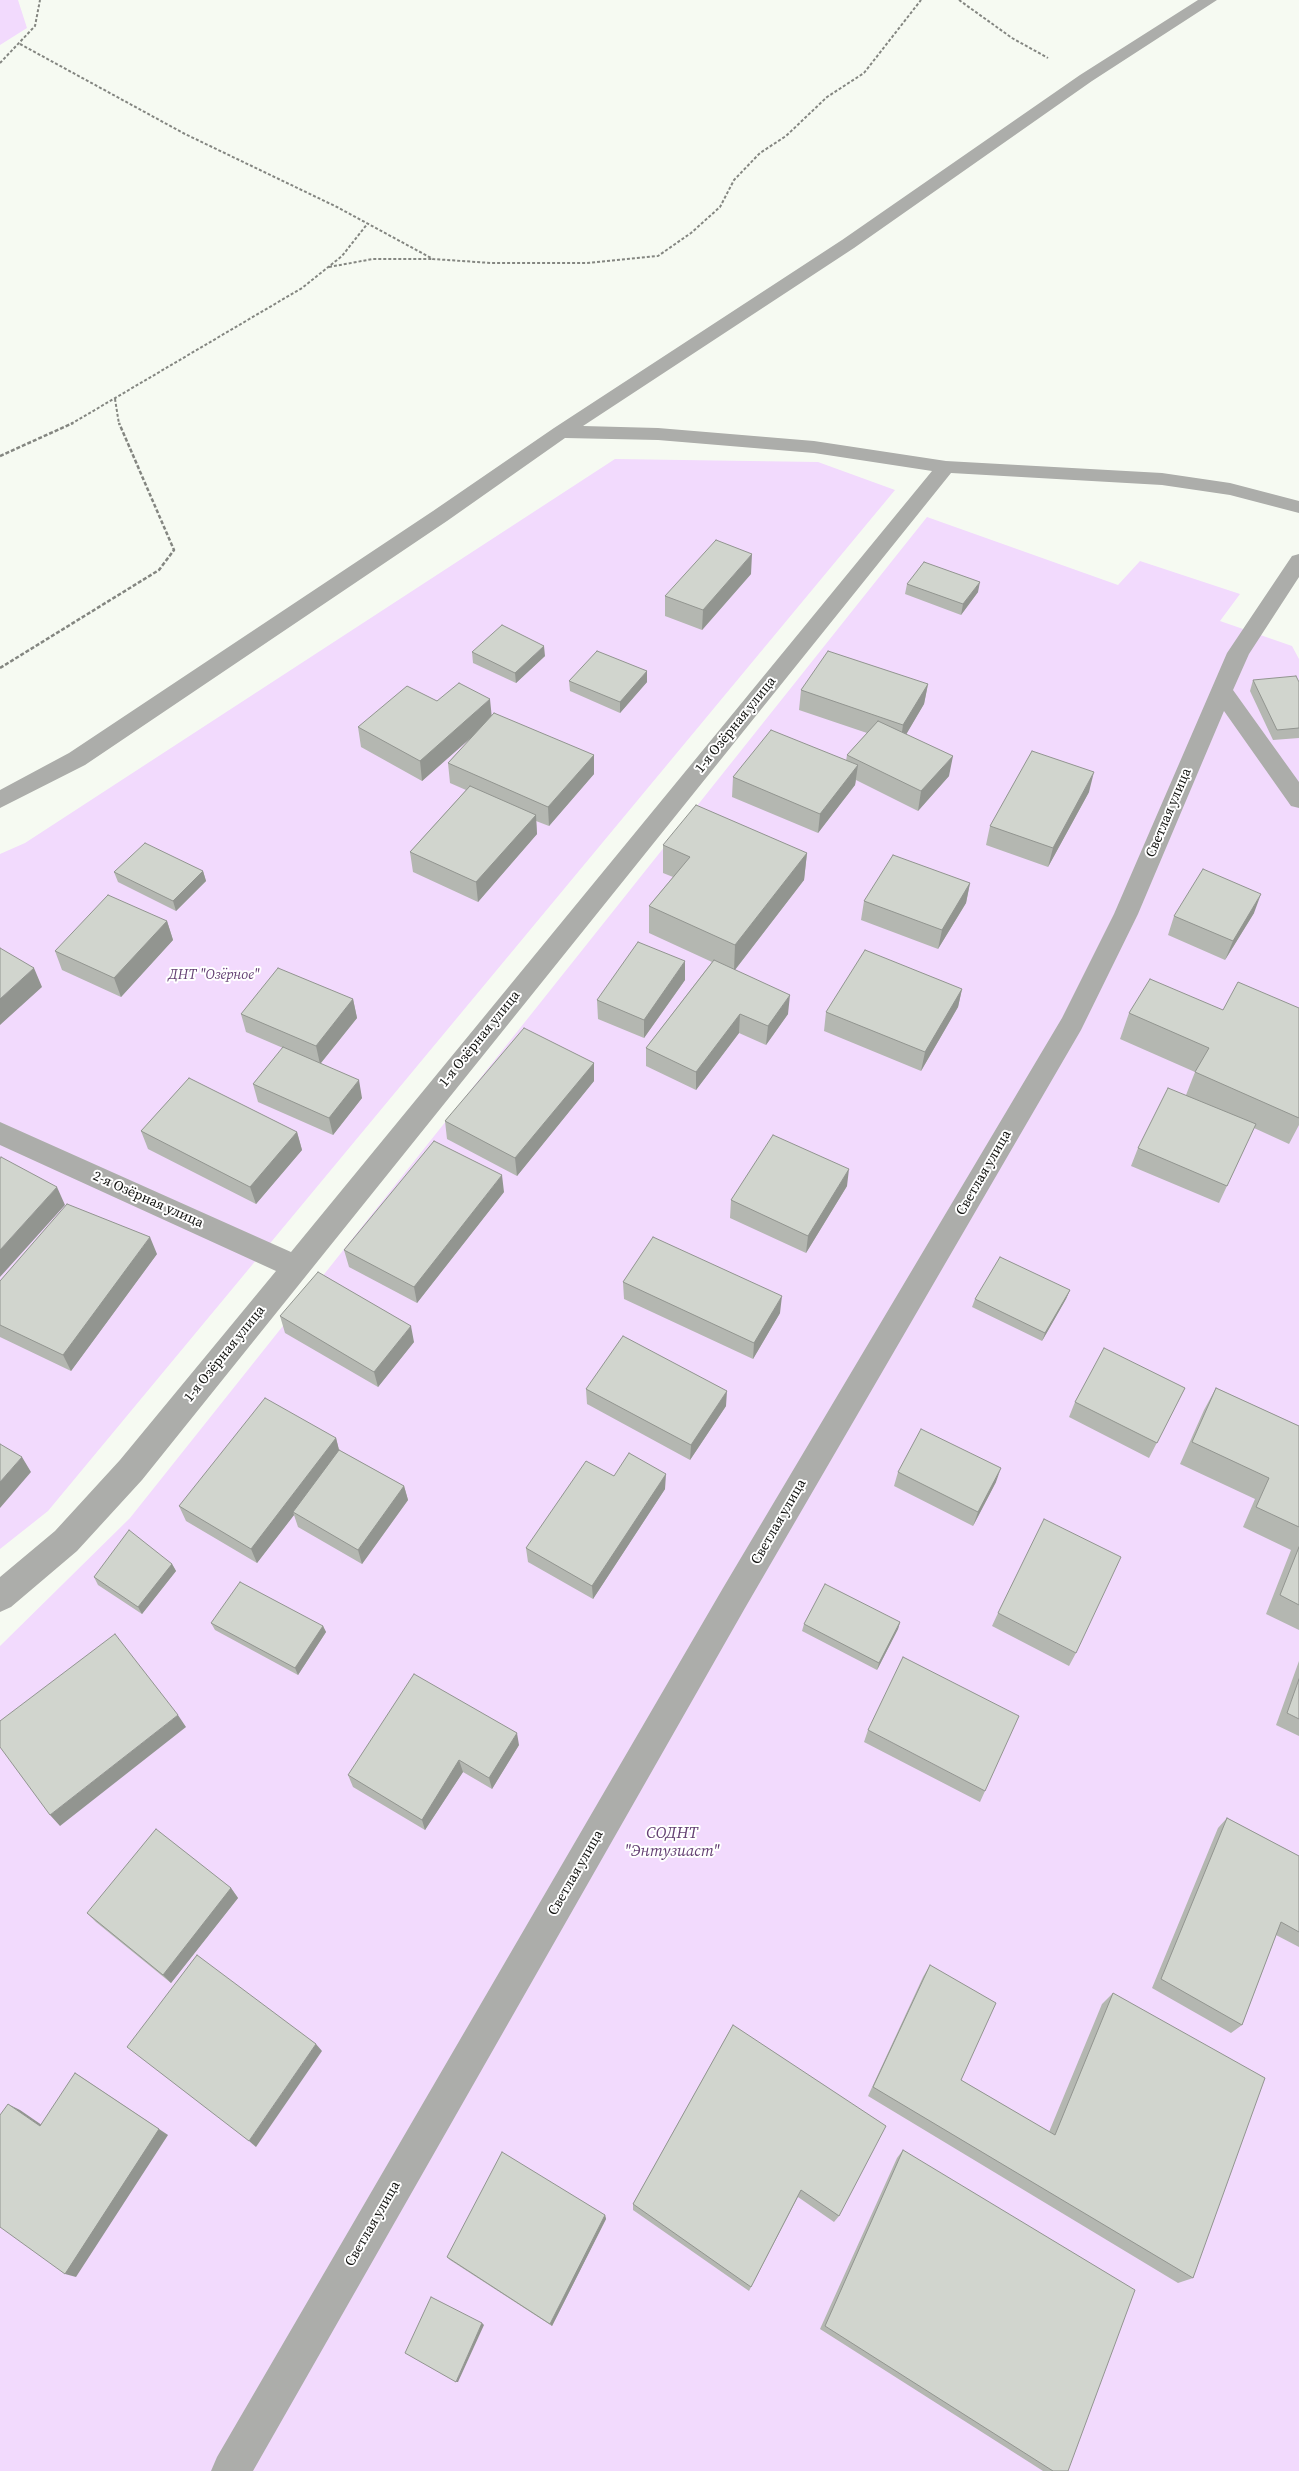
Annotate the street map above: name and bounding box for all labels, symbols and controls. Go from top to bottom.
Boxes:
street label: 1-я Озёрная улица [692,673,780,777]
street label: Светлая улица [1143,766,1195,860]
park label: ДНТ "Озёрное" [168,967,260,983]
street label: 1-я Озёрная улица [436,987,524,1091]
street label: Светлая улица [953,1127,1015,1219]
street label: 2-я Озёрная улица [90,1168,206,1232]
street label: 1-я Озёрная улица [181,1302,269,1406]
street label: Светлая улица [748,1476,810,1568]
park label: СОДНТ "Энтузиаст" [624,1824,720,1862]
street label: Светлая улица [545,1827,607,1919]
street label: Светлая улица [342,2178,404,2270]

